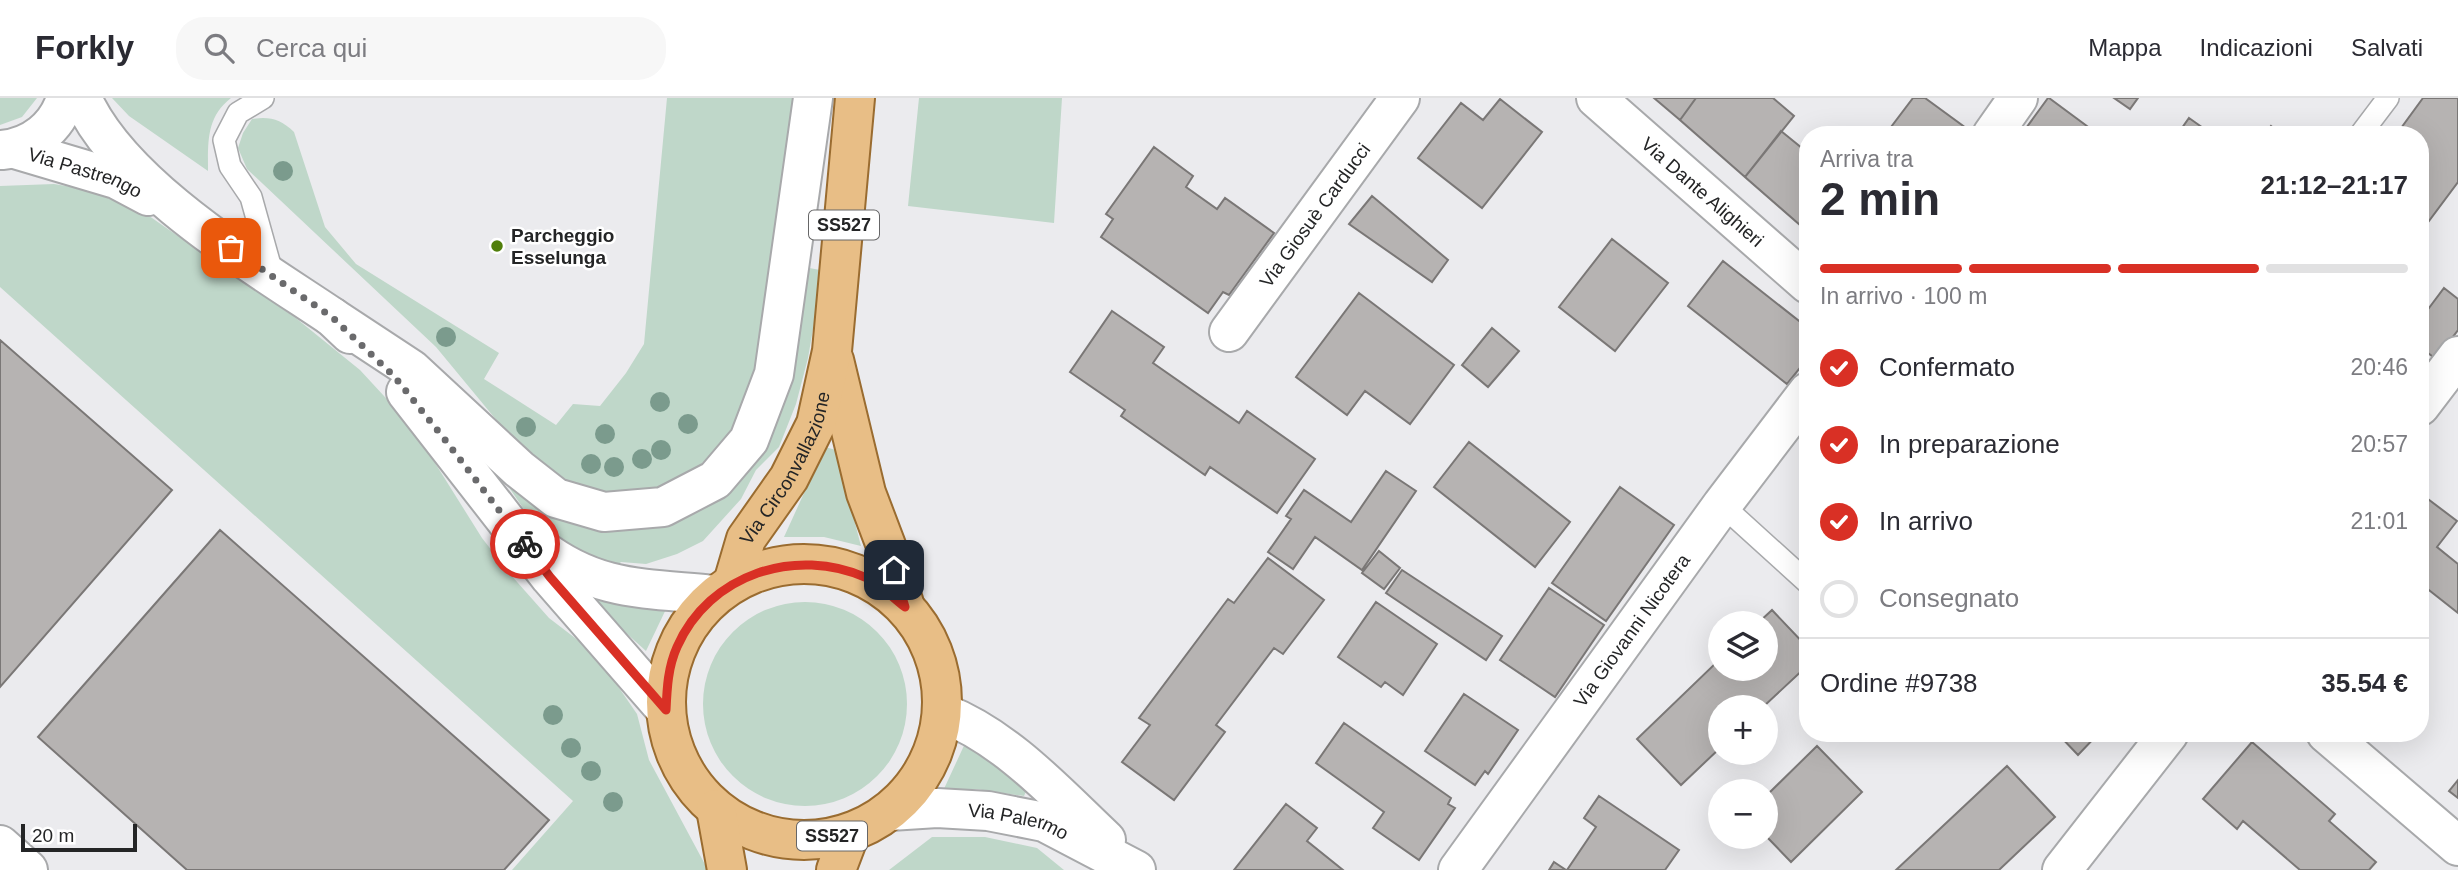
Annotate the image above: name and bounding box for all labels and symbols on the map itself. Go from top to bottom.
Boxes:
street label: Via Dante Alighieri [1637,133,1768,251]
street label: Via Giosuè Carducci [1255,139,1374,291]
street label: Via Pastrengo [26,144,146,202]
road number: SS527 [809,210,879,240]
pin [201,218,261,278]
place label: Parcheggio Esselunga [511,225,614,268]
marker: Parcheggio Esselunga [489,238,505,254]
street label: Via Circonvallazione [736,390,834,549]
courier [490,509,560,579]
pin [864,540,924,600]
street label: Via Giovanni Nicotera [1570,550,1694,711]
street label: Via Palermo [968,800,1072,844]
scale bar [21,821,136,853]
road number: SS527 [797,822,867,850]

